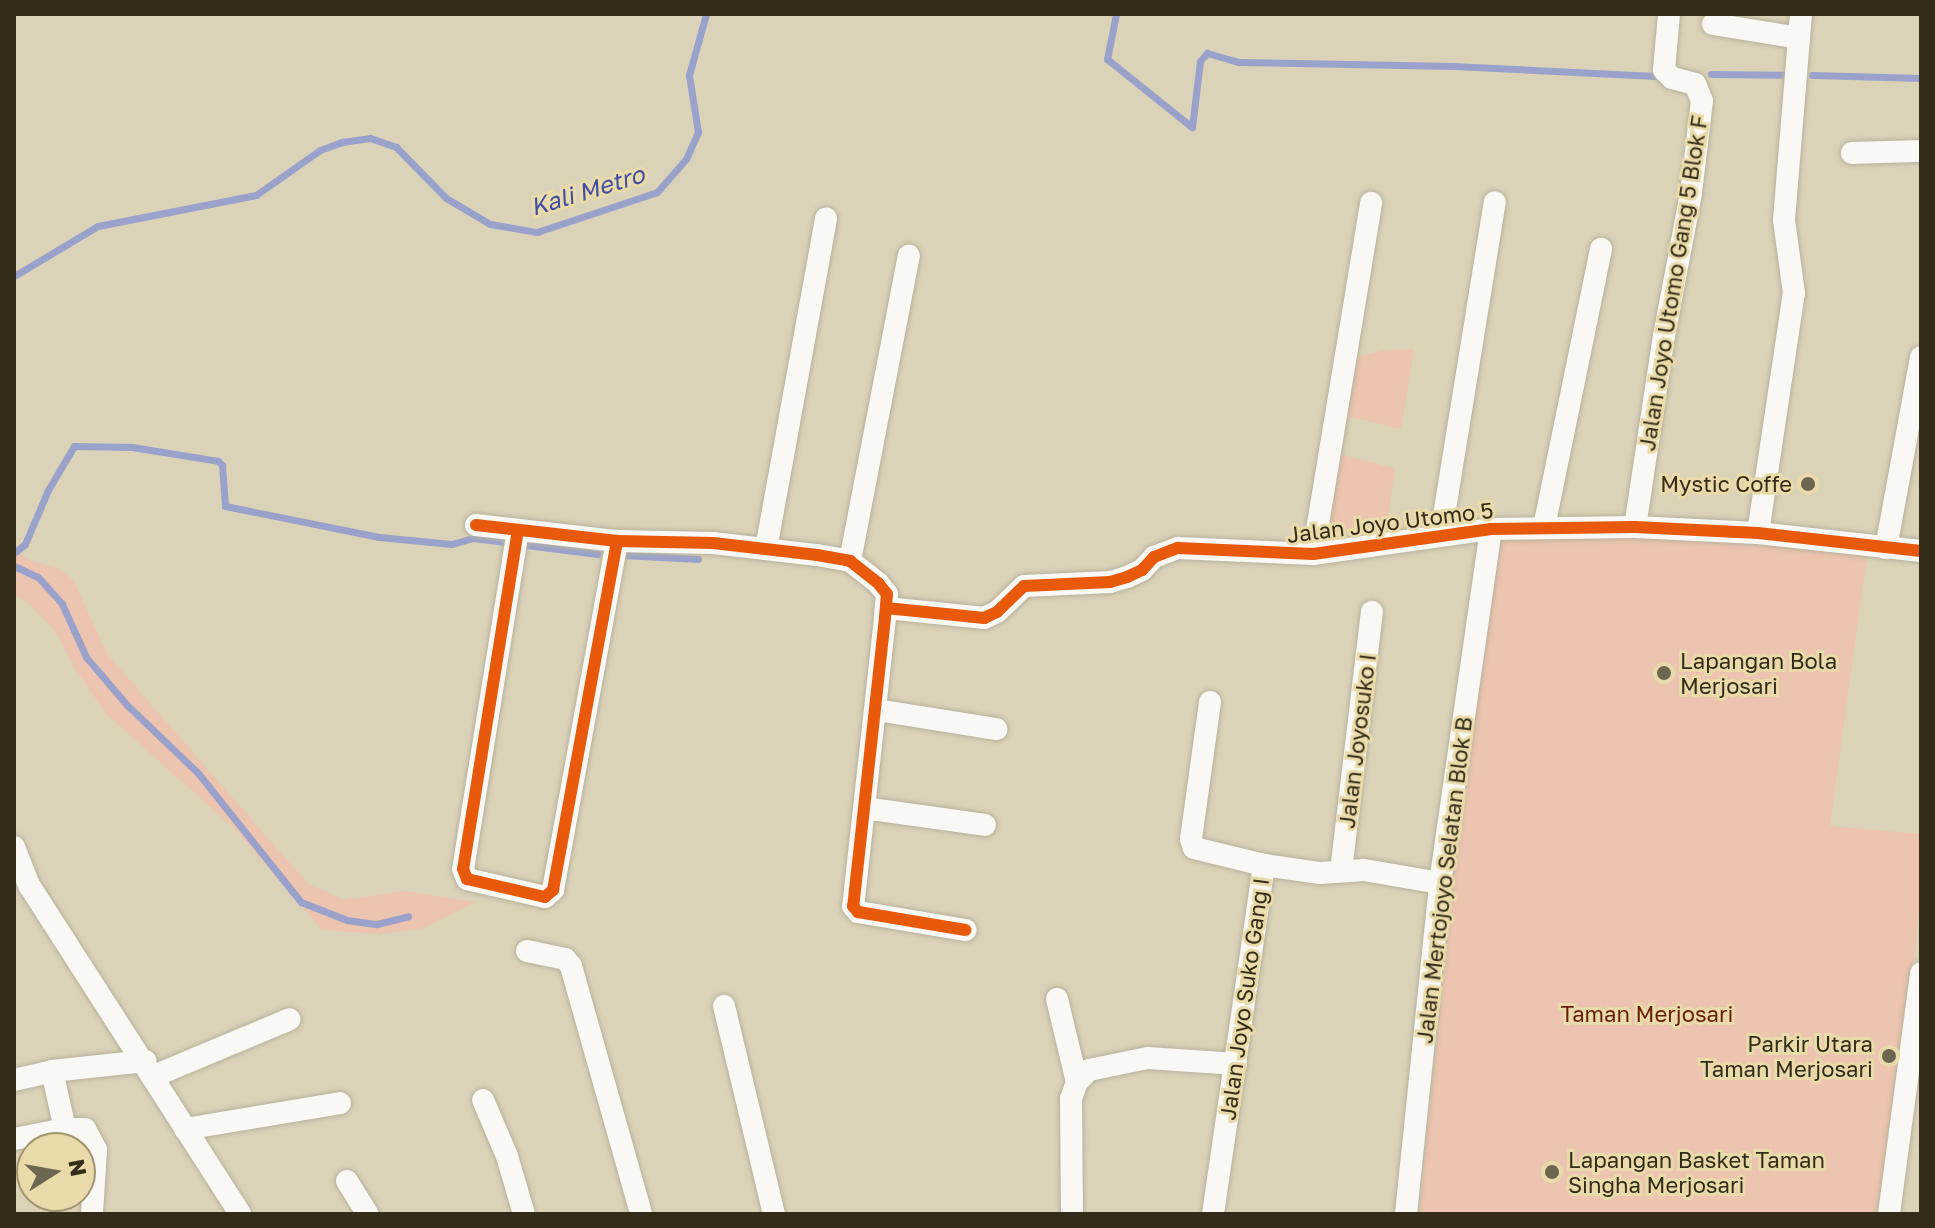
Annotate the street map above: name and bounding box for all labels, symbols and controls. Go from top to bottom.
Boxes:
street label: Jalan Joyo Utomo Gang 5 Blok F [1633,113,1713,453]
water label: Kali Metro [527,159,647,221]
place label: Mystic Coffe [1660,471,1792,497]
marker: Mystic Coffe [1799,475,1817,493]
street label: Jalan Joyo Utomo 5 [1285,496,1495,548]
place label: Lapangan Bola Merjosari [1680,647,1837,698]
street label: Jalan Joyosuko I [1333,652,1381,830]
marker: Lapangan Bola Merjosari [1655,664,1673,682]
street label: Jalan Mertojoyo Selatan Blok B [1411,715,1477,1045]
street label: Jalan Joyo Suko Gang I [1214,876,1274,1122]
park label: Taman Merjosari [1561,1001,1733,1027]
place label: Parkir Utara Taman Merjosari [1700,1030,1873,1082]
marker: Parkir Utara Taman Merjosari [1880,1047,1898,1065]
north arrow [16,1132,96,1212]
place label: Lapangan Basket Taman Singha Merjosari [1568,1146,1825,1198]
text: N [63,1157,93,1178]
marker: Lapangan Basket Taman Singha Merjosari [1543,1163,1561,1181]

